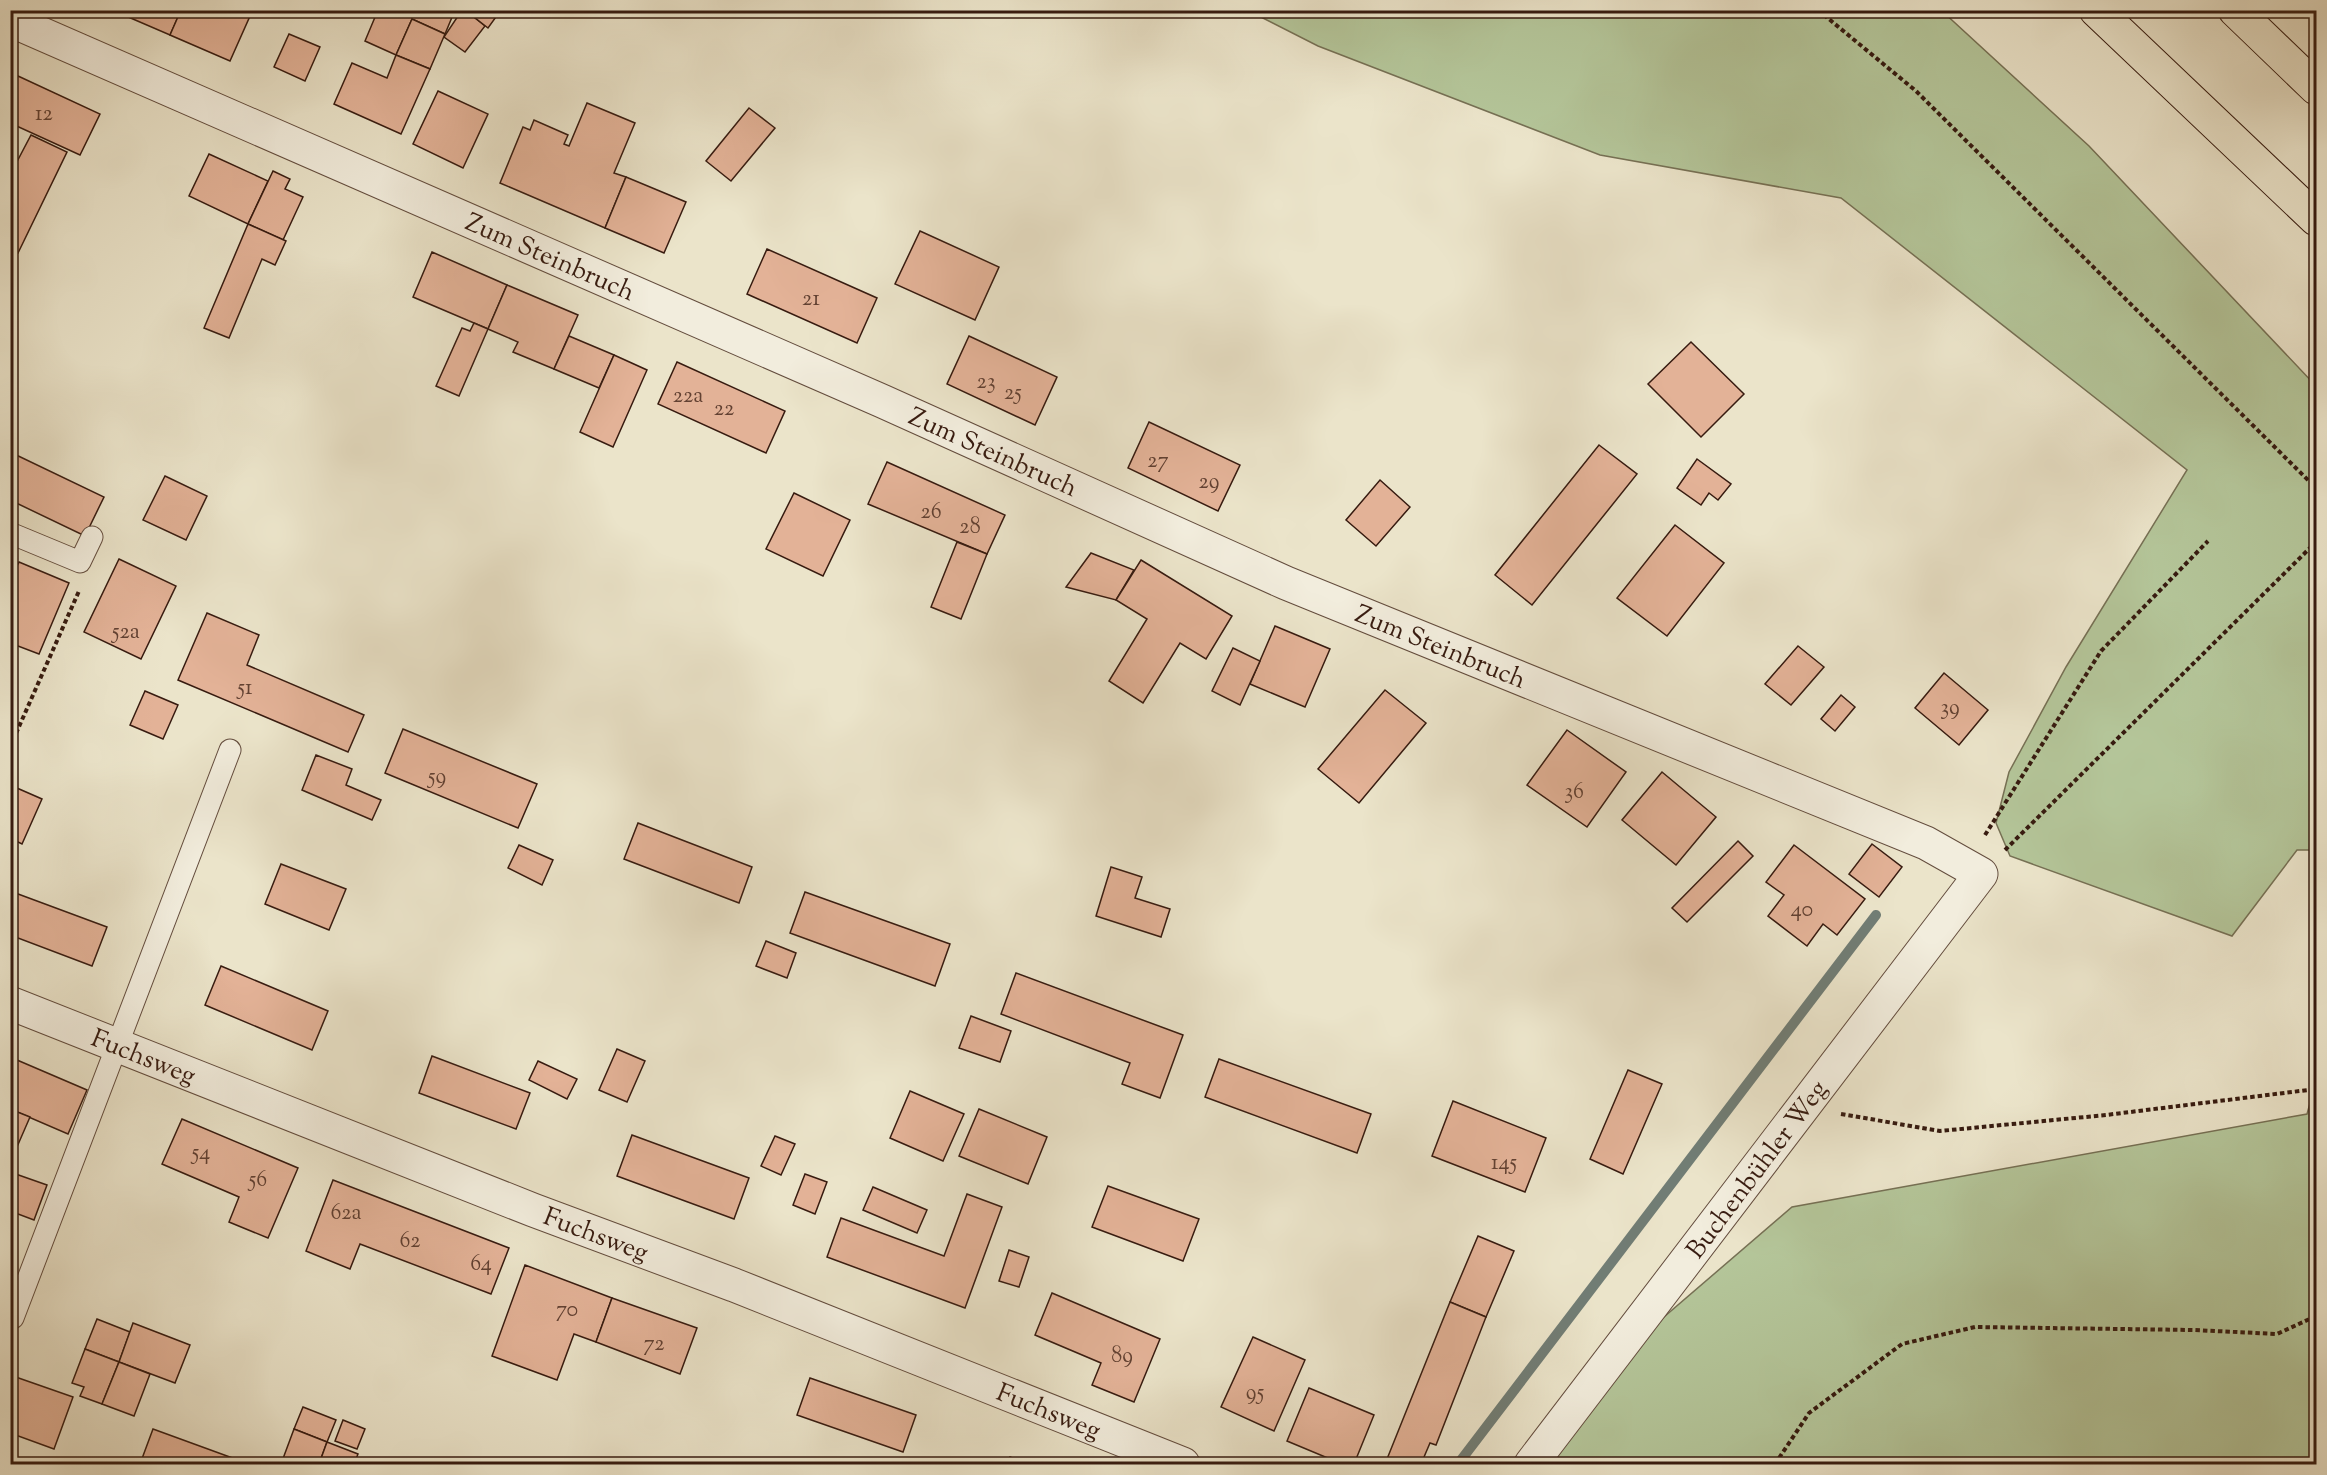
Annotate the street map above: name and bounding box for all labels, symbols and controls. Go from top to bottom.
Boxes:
house number: 12 [35,99,53,131]
street label: Zum Steinbruch [459,205,640,312]
house number: 21 [802,284,820,316]
house number: 23 [976,367,996,399]
house number: 25 [1004,378,1022,410]
house number: 22a [673,381,703,413]
house number: 22 [714,394,734,426]
street label: Zum Steinbruch [902,399,1083,508]
house number: 27 [1147,446,1169,478]
house number: 29 [1199,467,1220,499]
house number: 26 [920,497,942,529]
house number: 28 [959,512,981,544]
street label: Zum Steinbruch [1349,597,1531,700]
house number: 52a [110,617,140,649]
house number: 51 [235,673,253,705]
house number: 39 [1940,693,1960,725]
house number: 59 [426,762,446,794]
house number: 36 [1564,777,1584,809]
house number: 40 [1791,895,1813,927]
street label: Fuchsweg [85,1021,201,1096]
street label: Buchenbühler Weg [1678,1073,1838,1268]
house number: 54 [190,1138,210,1170]
house number: 145 [1491,1148,1518,1180]
house number: 56 [247,1165,267,1197]
house number: 62a [330,1198,362,1230]
street label: Fuchsweg [538,1199,653,1272]
house number: 62 [399,1226,421,1258]
house number: 64 [470,1249,492,1281]
house number: 70 [556,1295,578,1327]
house number: 72 [643,1329,665,1361]
house number: 89 [1111,1341,1133,1373]
street label: Fuchsweg [990,1375,1106,1450]
house number: 95 [1246,1378,1265,1410]

